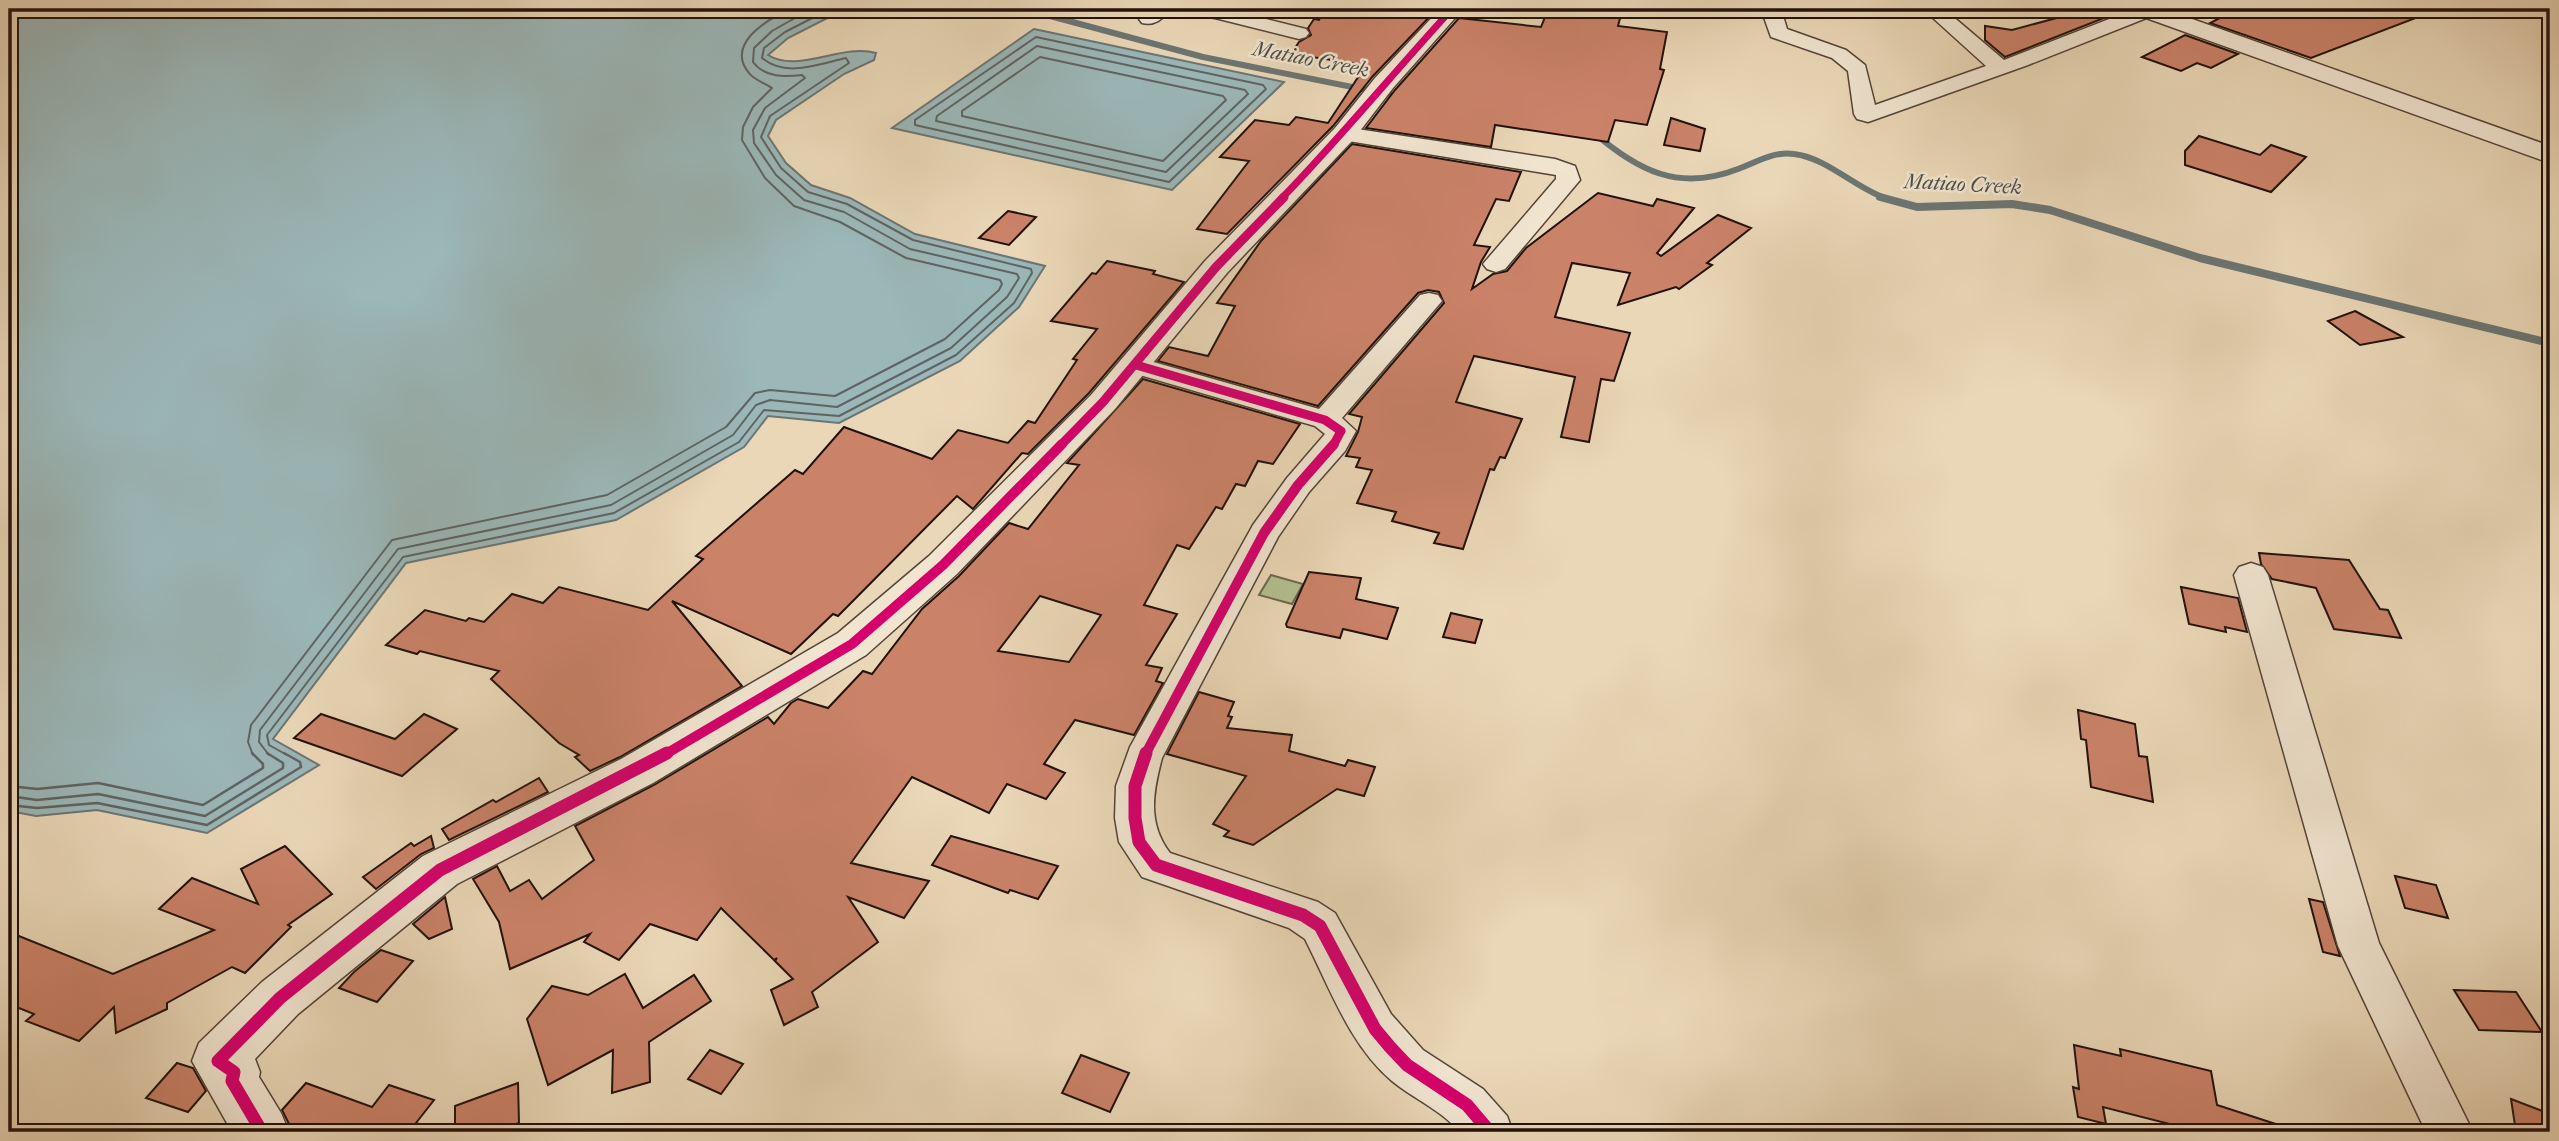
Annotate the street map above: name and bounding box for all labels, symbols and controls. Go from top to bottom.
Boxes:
water label: Matiao Creek [1249,36,1371,82]
water label: Matiao Creek [1902,169,2022,199]

